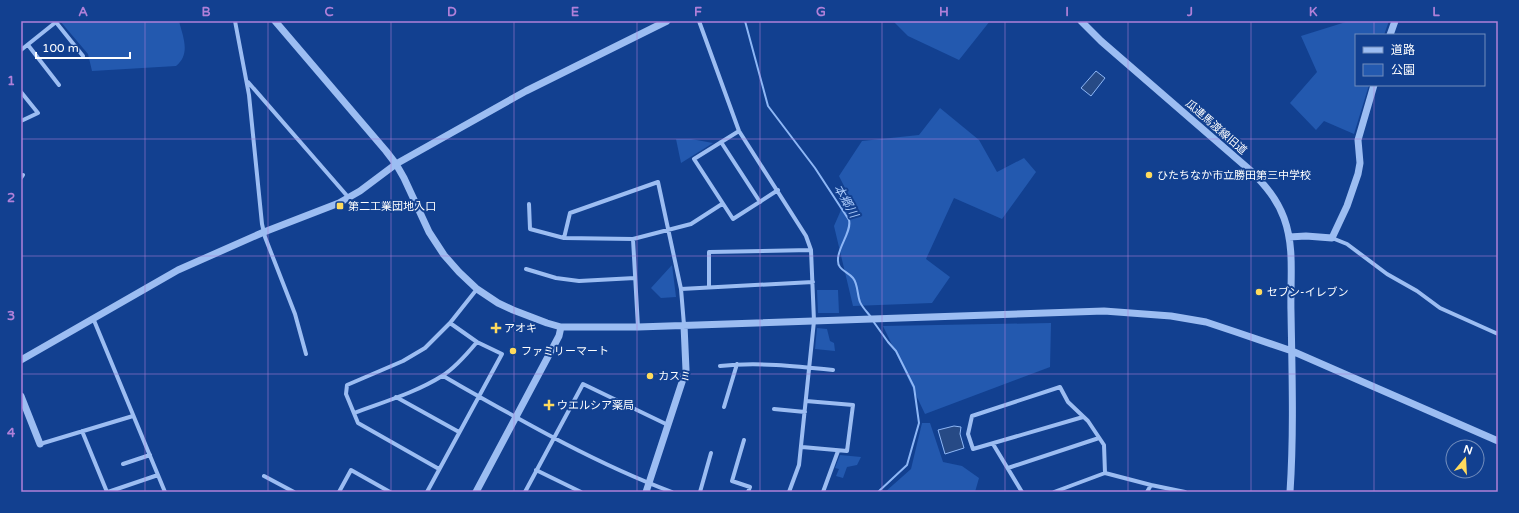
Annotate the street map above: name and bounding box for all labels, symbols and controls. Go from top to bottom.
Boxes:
text: A [78,4,88,20]
text: B [201,4,211,20]
text: C [324,4,334,20]
text: D [447,4,457,20]
text: E [571,4,579,20]
text: F [694,4,702,20]
text: G [816,4,826,20]
text: H [939,4,949,20]
text: I [1065,4,1069,20]
text: J [1186,4,1193,20]
text: K [1309,4,1318,20]
text: L [1432,4,1440,20]
scale bar [36,34,130,60]
legend [1355,34,1485,86]
text: 100 m [42,41,79,55]
text: 道路 [1391,43,1415,57]
text: 公園 [1391,63,1415,77]
text: 1 [7,73,15,89]
street label: 瓜連馬渡線旧道 [1183,97,1249,157]
place label: ひたちなか市立勝田第三中学校 [1157,169,1311,182]
marker: ひたちなか市立勝田第三中学校 [1144,170,1154,180]
water label: 本郷川 [831,182,862,222]
text: 2 [7,190,15,206]
place label: 第二工業団地入口 [348,200,436,213]
marker: 第二工業団地入口 [335,201,345,211]
place label: セブン-イレブン [1267,286,1349,299]
marker: セブン-イレブン [1254,287,1264,297]
text: 3 [7,308,15,324]
place label: アオキ [504,322,537,335]
marker: アオキ [491,323,501,333]
place label: ファミリーマート [521,345,609,358]
marker: ファミリーマート [508,346,518,356]
place label: カスミ [658,370,691,383]
marker: カスミ [645,371,655,381]
place label: ウエルシア薬局 [557,399,634,412]
marker: ウエルシア薬局 [544,400,554,410]
text: 4 [7,425,16,441]
north arrow [1445,439,1485,479]
text: N [1462,442,1474,458]

